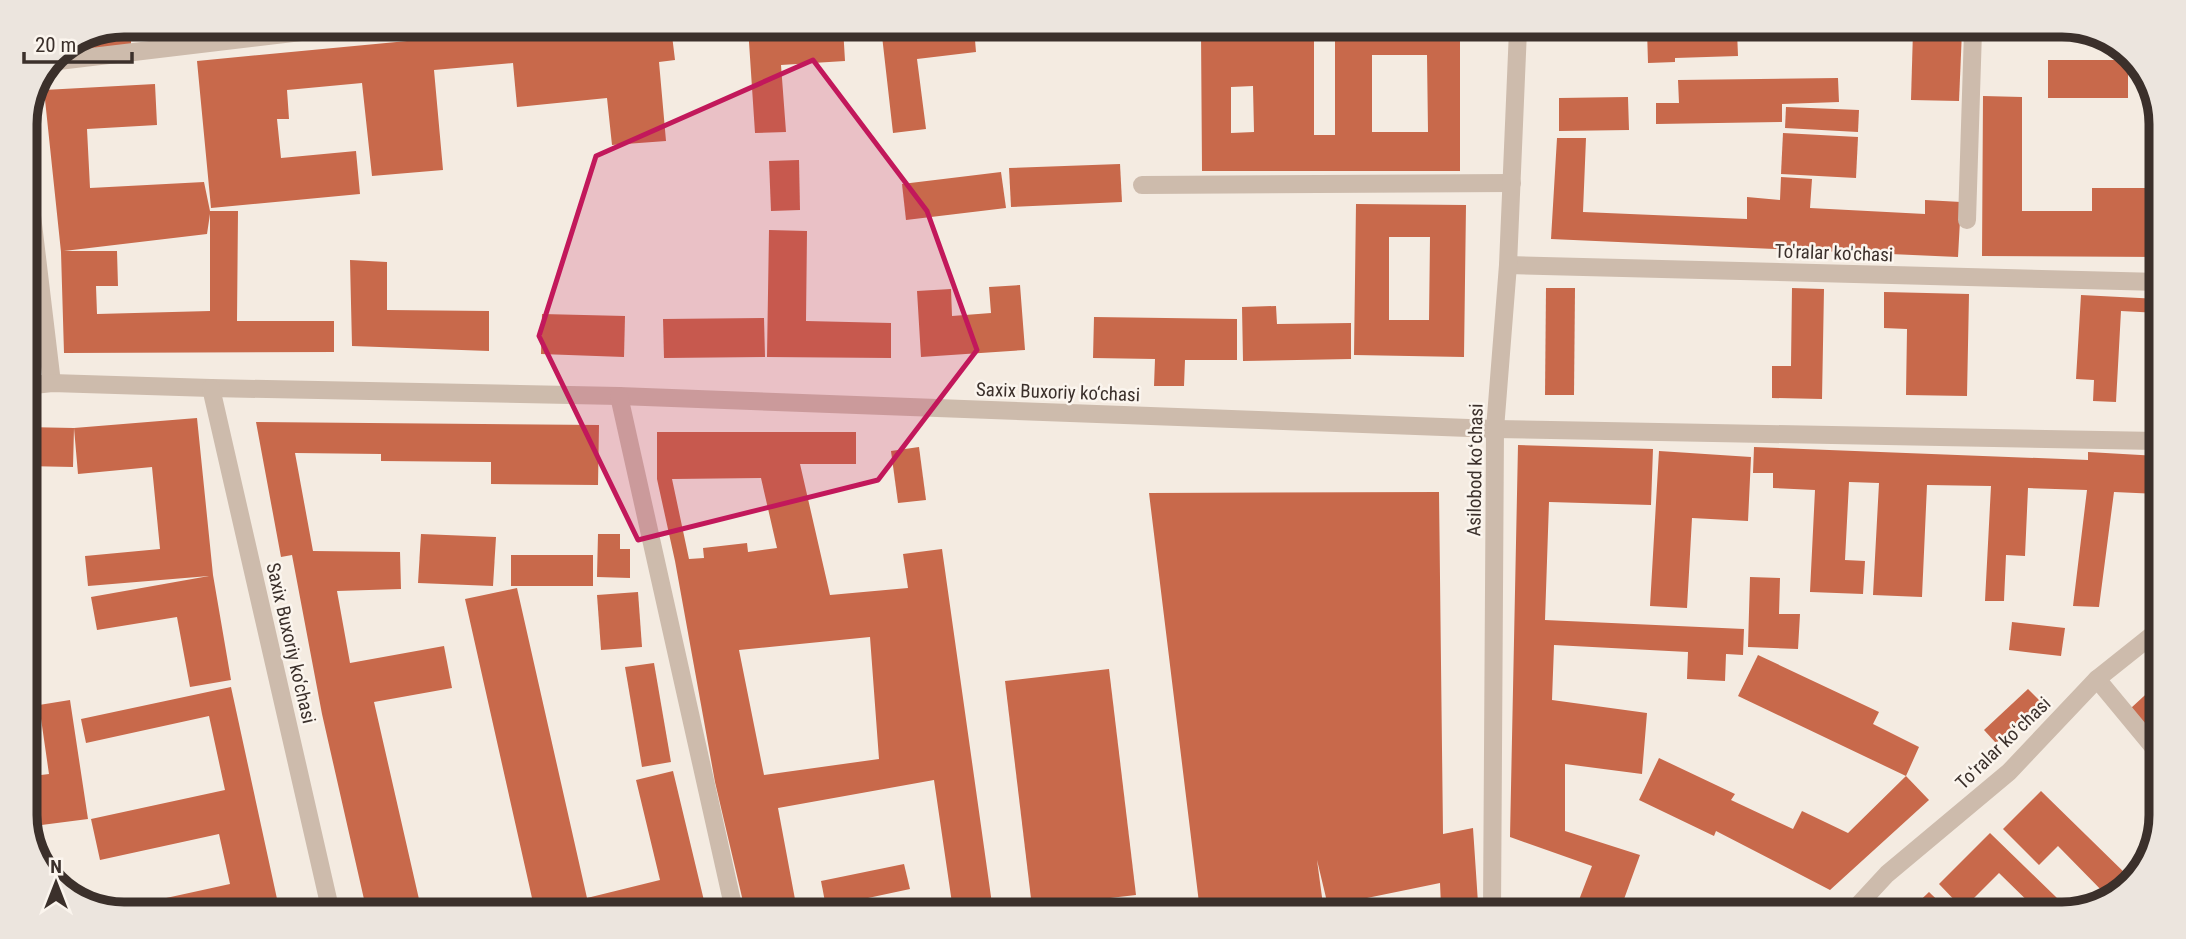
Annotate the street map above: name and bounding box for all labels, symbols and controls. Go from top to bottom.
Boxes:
scale bar [24,21,133,65]
text: 20 m [35,33,76,57]
street label: To'ralar ko'chasi [1774,239,1894,267]
street label: Saxix Buxoriy ko‘chasi [976,378,1140,406]
street label: Asilobod koʻchasi [1462,403,1488,537]
street label: Saxix Buxoriy ko‘chasi [261,560,321,726]
street label: Toʻralar koʻchasi [1951,692,2055,794]
north arrow [21,848,91,918]
text: N [50,855,62,878]

